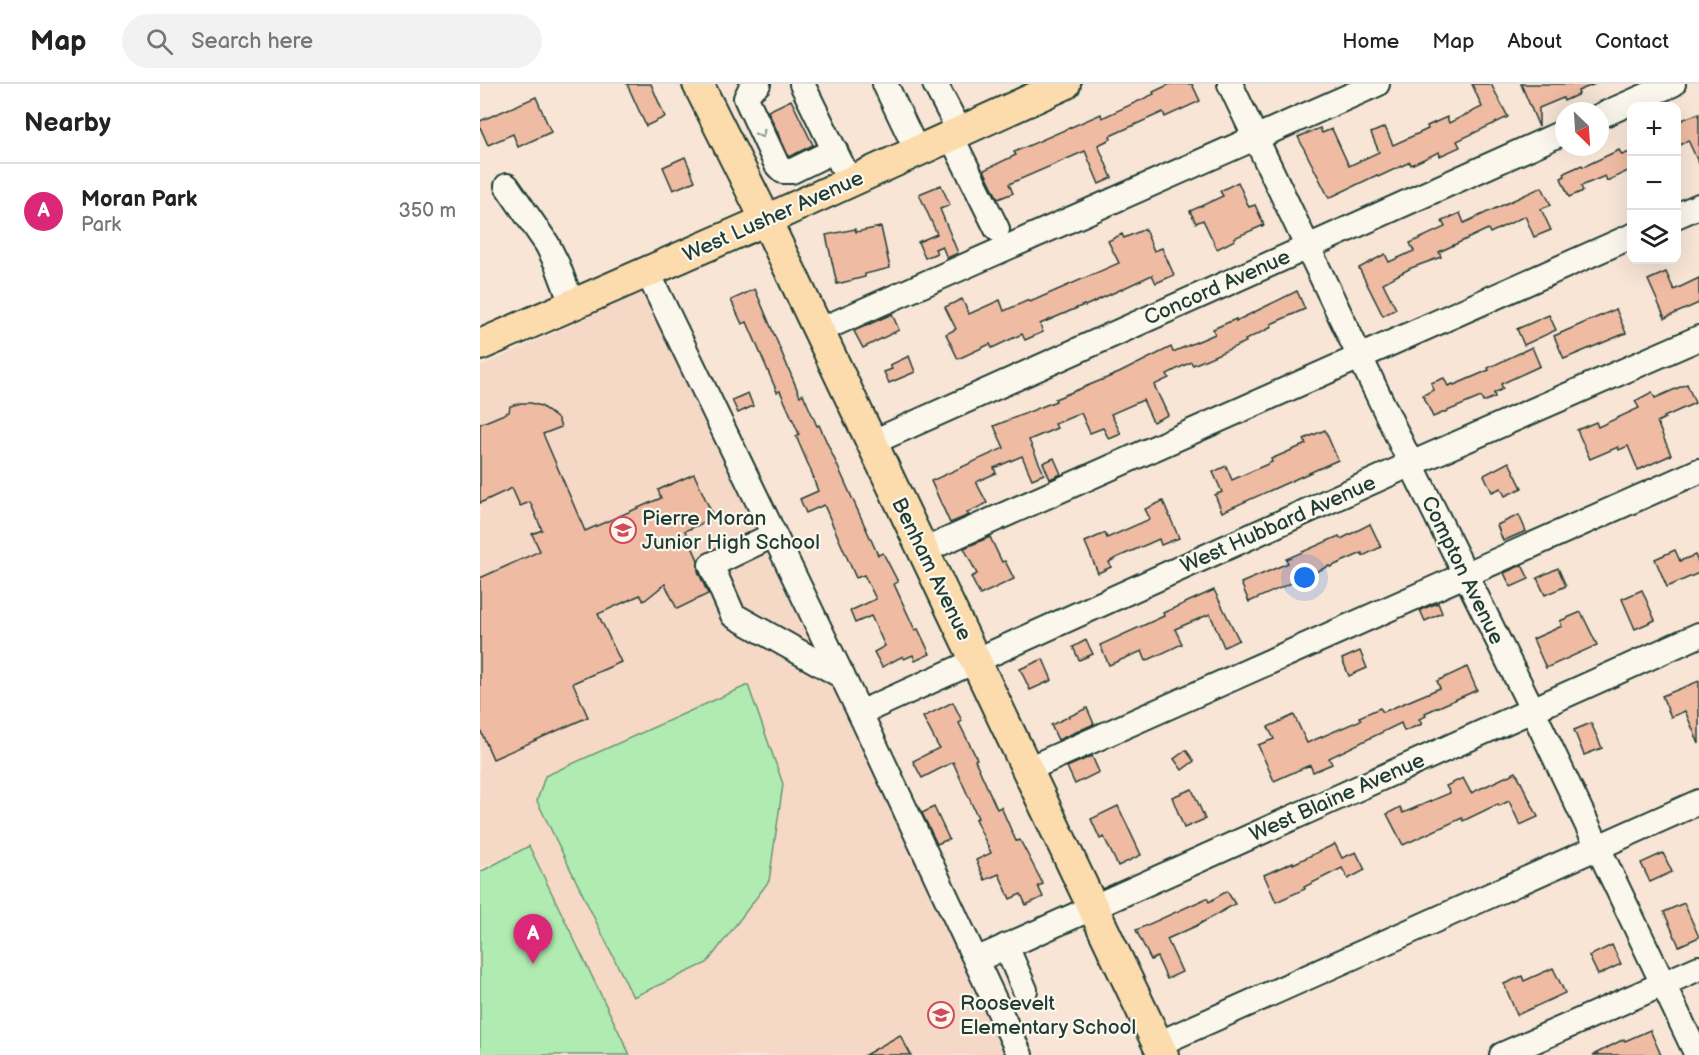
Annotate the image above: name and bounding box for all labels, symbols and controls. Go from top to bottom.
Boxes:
search box [122,14,542,68]
text: Map [30,25,86,58]
icon: search [143,25,176,58]
text: Search here [191,28,313,55]
text: Home [1342,29,1399,54]
text: Map [1432,29,1474,54]
text: About [1507,29,1562,54]
text: Contact [1595,29,1669,54]
north arrow [1555,102,1609,156]
map controls [1627,102,1681,264]
button: + [1627,102,1681,156]
text: Nearby [24,108,111,139]
one-way arrow [754,128,766,139]
button: − [1627,156,1681,210]
street label: West Lusher Avenue [679,165,867,268]
text: Moran Park [81,186,197,213]
text: A [37,199,50,223]
text: 350 m [399,199,456,223]
button: layers [1627,210,1681,264]
text: Park [81,213,121,237]
street label: Concord Avenue [1140,244,1294,331]
street label: West Hubbard Avenue [1177,470,1380,579]
street label: Compton Avenue [1416,492,1509,648]
street label: Benham Avenue [886,494,977,645]
place label: Pierre Moran Junior High School [642,506,820,555]
school or university icon: Pierre Moran Junior High School [608,515,638,545]
your location [1290,563,1319,592]
street label: West Blaine Avenue [1246,748,1429,847]
pin: A [514,914,552,964]
place label: Roosevelt Elementary School [960,991,1136,1040]
school or university icon: Roosevelt Elementary School [926,1000,956,1030]

